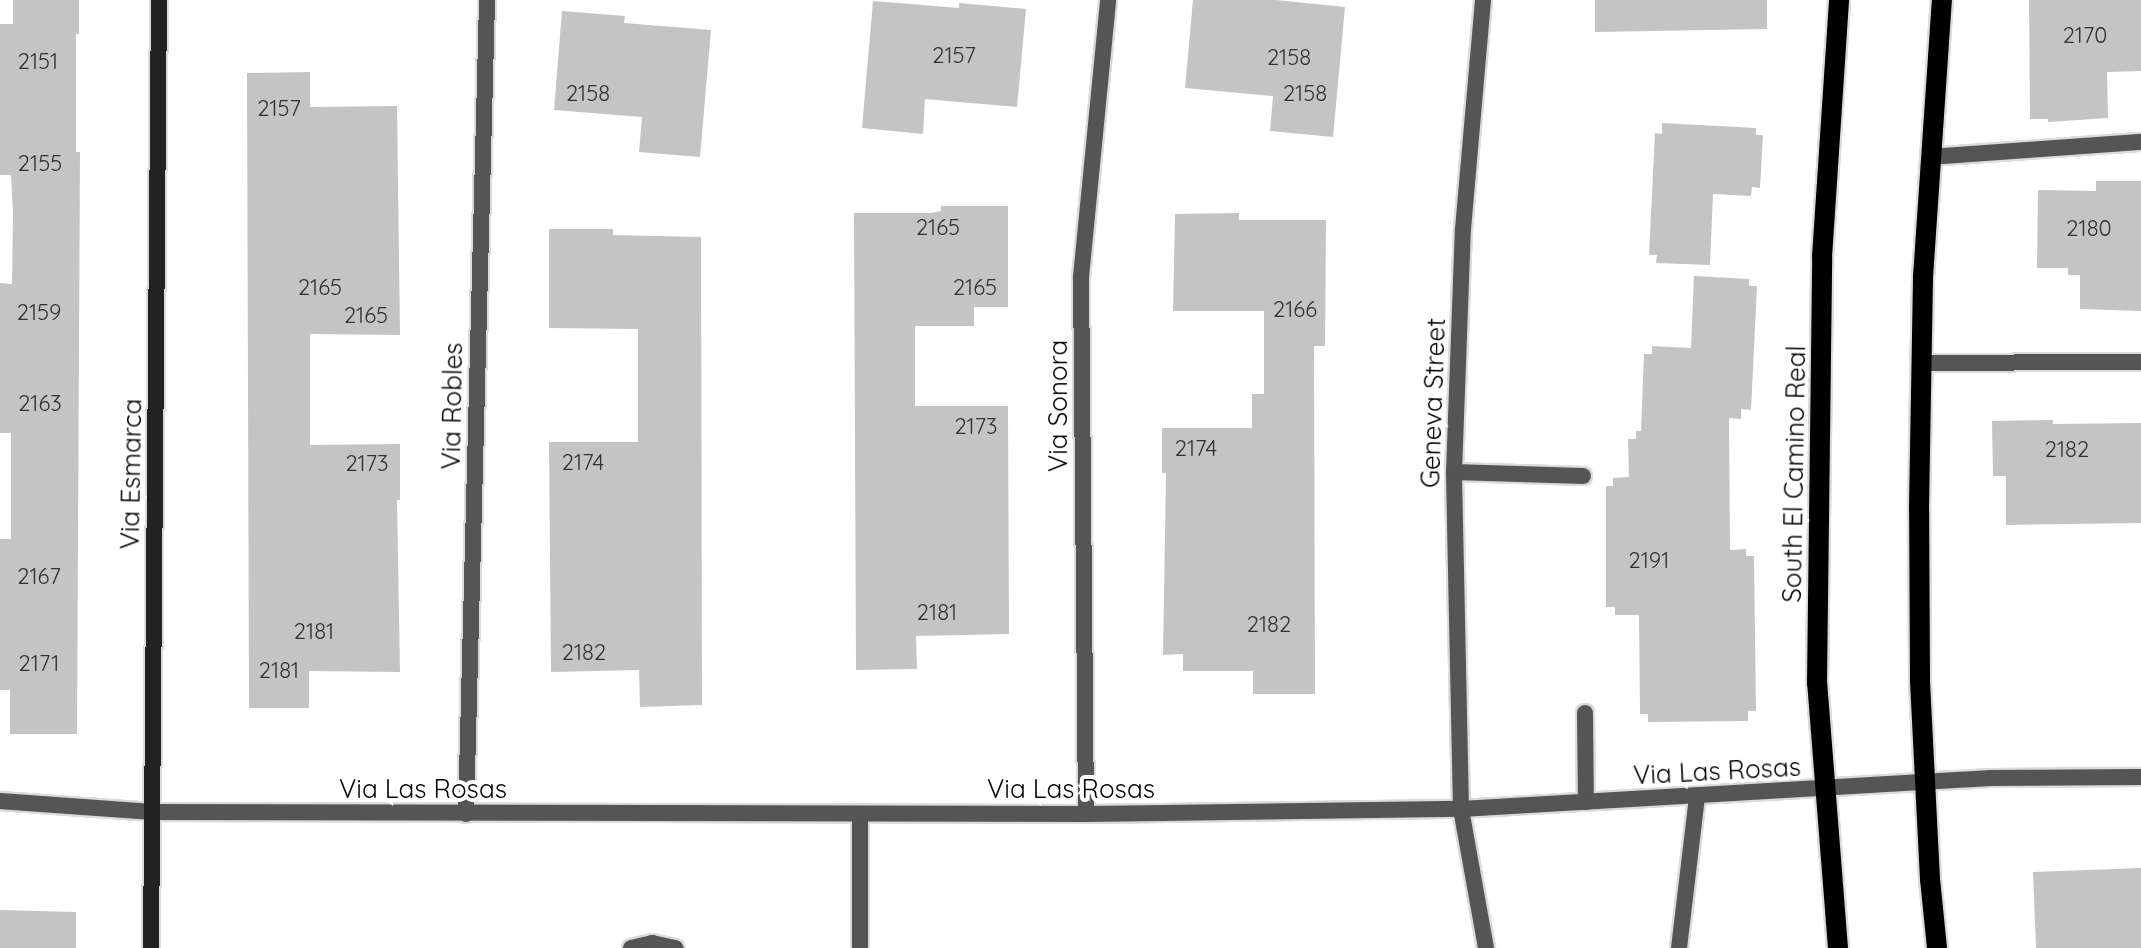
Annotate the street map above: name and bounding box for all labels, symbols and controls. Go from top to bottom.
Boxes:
house number: 2170 [2063,23,2107,49]
house number: 2157 [932,43,976,69]
house number: 2158 [1267,45,1311,71]
house number: 2151 [18,49,58,75]
house number: 2158 [566,81,610,107]
house number: 2158 [1283,81,1327,107]
house number: 2157 [257,96,301,122]
house number: 2155 [18,151,62,177]
house number: 2165 [916,215,960,241]
house number: 2180 [2066,216,2112,242]
house number: 2165 [298,275,342,301]
house number: 2165 [953,275,997,301]
house number: 2166 [1273,297,1317,323]
house number: 2159 [17,300,61,326]
house number: 2165 [344,303,388,329]
street label: Geneva Street [1414,318,1452,488]
street label: Via Sonora [1042,340,1074,472]
street label: Via Robles [435,342,469,470]
street label: South El Camino Real [1776,345,1812,603]
house number: 2163 [18,391,62,417]
street label: Via Esmarca [114,398,148,550]
house number: 2173 [954,414,998,440]
house number: 2174 [1175,436,1217,462]
house number: 2182 [2045,437,2089,463]
house number: 2174 [562,450,604,476]
house number: 2173 [345,451,389,477]
house number: 2191 [1629,548,1669,574]
house number: 2167 [17,564,61,590]
house number: 2181 [917,600,957,626]
house number: 2182 [1247,612,1291,638]
house number: 2181 [294,619,334,645]
house number: 2182 [562,640,606,666]
house number: 2171 [19,651,59,677]
house number: 2181 [259,658,299,684]
street label: Via Las Rosas [1632,751,1802,791]
street label: Via Las Rosas [339,773,507,805]
street label: Via Las Rosas [987,773,1155,805]

